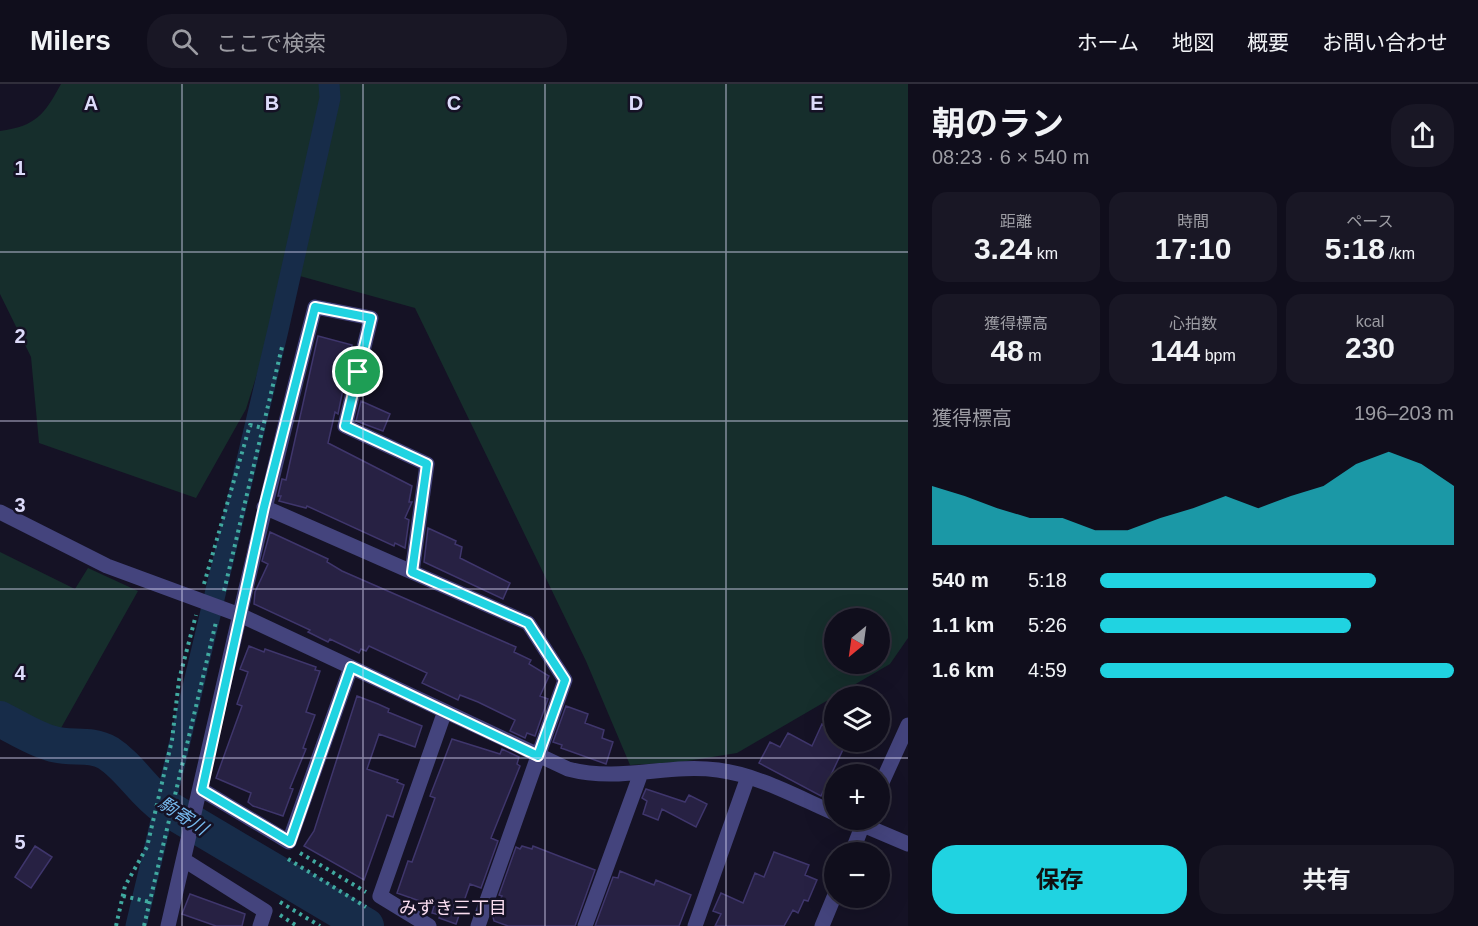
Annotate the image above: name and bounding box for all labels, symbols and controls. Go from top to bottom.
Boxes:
search box [147,14,567,68]
text: Milers [30,25,111,56]
icon: search [168,25,201,58]
text: ここで検索 [216,31,326,56]
text: ホーム [1077,31,1139,54]
text: 地図 [1172,31,1214,54]
text: 概要 [1247,31,1289,54]
text: お問い合わせ [1322,31,1448,54]
text: A [84,92,98,114]
text: B [265,92,279,114]
text: C [447,92,461,114]
text: D [629,92,643,114]
text: E [810,92,824,114]
button: share [1391,104,1454,167]
text: 朝のラン [932,105,1064,142]
text: 08:23 · 6 × 540 m [932,146,1089,168]
text: 1 [14,157,26,179]
text: 距離 [1000,213,1032,230]
text: 時間 [1177,213,1209,230]
text: ペース [1346,213,1394,230]
text: 3.24 [974,232,1032,265]
text: 17:10 [1155,232,1231,265]
text: 5:18 [1325,232,1385,265]
text: km [1032,245,1058,262]
text: /km [1385,245,1415,262]
text: kcal [1356,313,1384,330]
text: 獲得標高 [984,315,1048,332]
text: 心拍数 [1169,315,1217,332]
text: 2 [14,325,26,347]
text: 230 [1345,331,1395,364]
text: 48 [990,334,1024,367]
text: 144 [1150,334,1200,367]
pin [332,346,383,397]
text: m [1024,347,1042,364]
text: bpm [1200,347,1236,364]
icon: arrive [341,355,374,388]
text: 196–203 m [1354,402,1454,424]
text: 獲得標高 [932,407,1012,429]
text: 3 [14,494,26,516]
text: 540 m [932,569,989,591]
text: 5:18 [1028,569,1067,591]
north arrow [824,608,890,674]
map controls [824,608,890,908]
text: 1.1 km [932,614,994,636]
text: 5:26 [1028,614,1067,636]
text: 1.6 km [932,659,994,681]
text: 4:59 [1028,659,1067,681]
text: 4 [14,662,26,684]
button: layers [824,686,890,752]
button: + [824,764,890,830]
water label: 駒寄川 [155,793,213,840]
text: 5 [14,831,26,853]
button: − [824,842,890,908]
button: 保存 [932,845,1187,914]
button: 共有 [1199,845,1454,914]
district label: みずき三丁目 [399,898,507,918]

